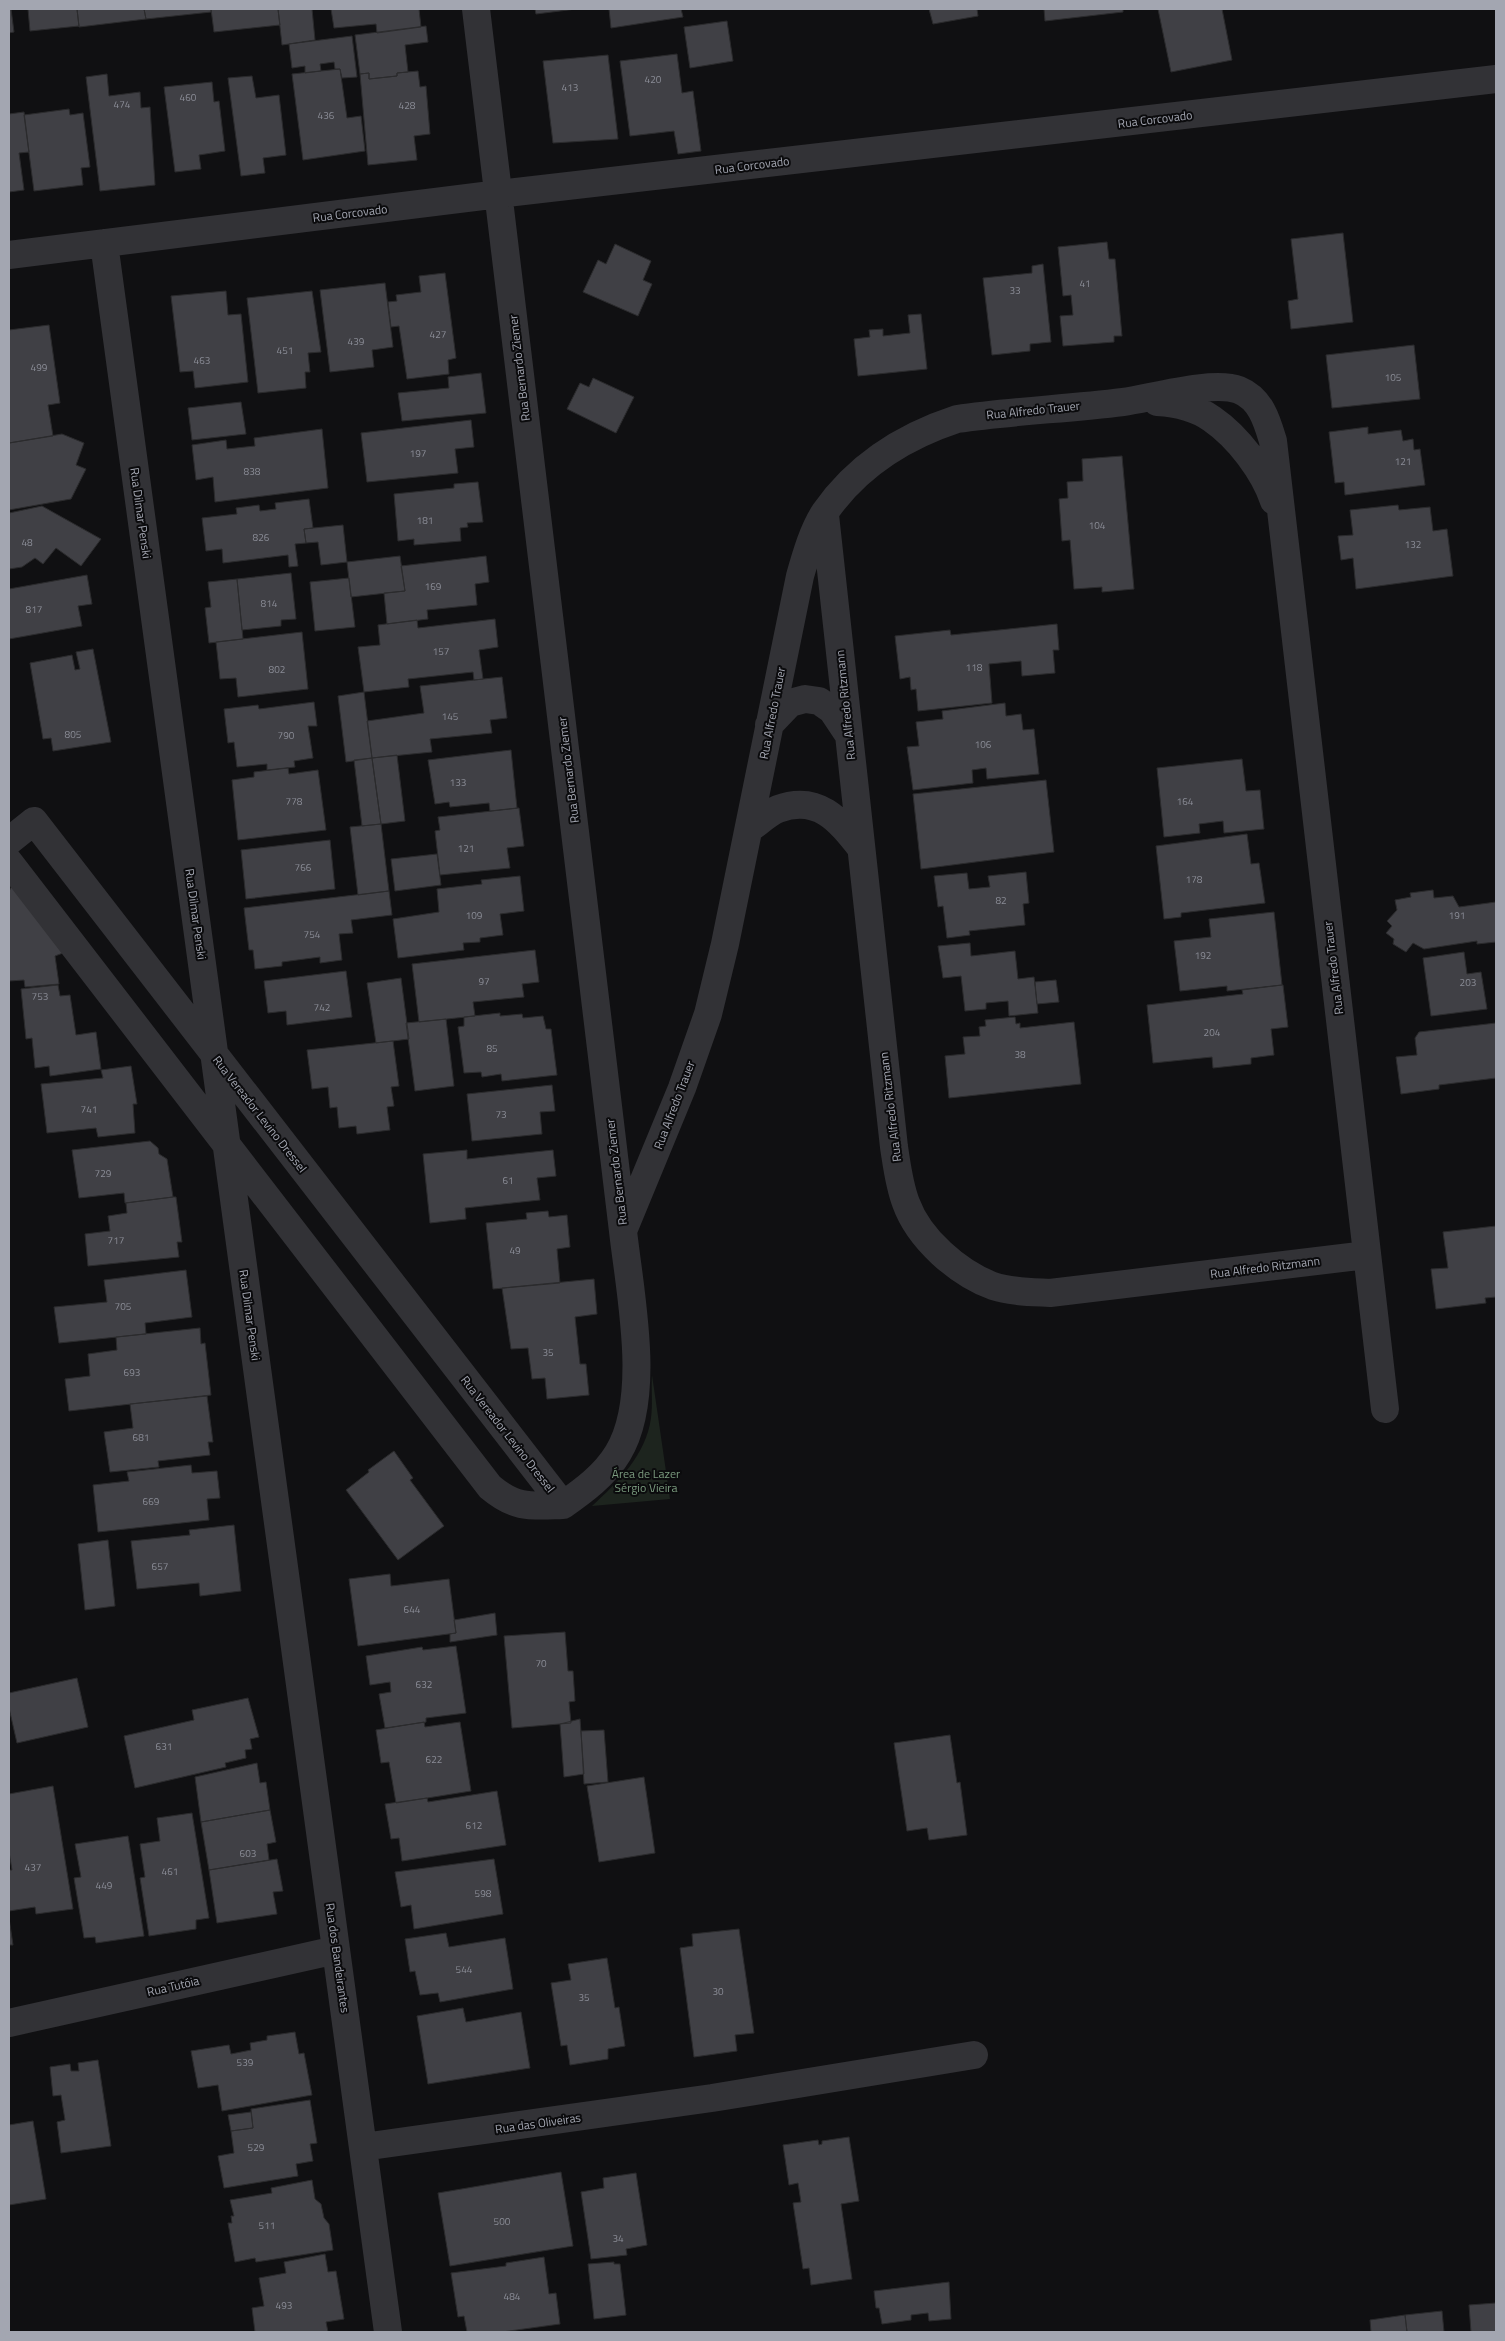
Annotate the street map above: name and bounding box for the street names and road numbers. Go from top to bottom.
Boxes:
street label: Rua Corcovado [1117,105,1193,133]
street label: Rua Corcovado [714,151,790,179]
street label: Rua Corcovado [312,199,388,227]
street label: Rua Bernardo Ziemer [503,314,535,422]
street label: Rua Alfredo Trauer [985,396,1081,424]
street label: Rua Dilmar Penski [125,466,157,560]
street label: Rua Alfredo Ritzmann [830,649,860,761]
street label: Rua Alfredo Trauer [754,665,790,761]
street label: Rua Bernardo Ziemer [552,716,584,824]
street label: Rua Dilmar Penski [180,867,212,961]
street label: Rua Alfredo Trauer [1318,920,1348,1016]
street label: Rua Vereador Levino Dressel [208,1051,312,1177]
street label: Rua Alfredo Ritzmann [874,1051,906,1163]
street label: Rua Alfredo Trauer [648,1058,700,1152]
street label: Rua Bernardo Ziemer [600,1118,632,1226]
street label: Rua Alfredo Ritzmann [1209,1251,1321,1283]
street label: Rua Dilmar Penski [234,1268,266,1362]
street label: Rua Vereador Levino Dressel [456,1371,560,1497]
street label: Rua dos Bandeirantes [321,1902,355,2014]
street label: Rua Tutóia [145,1971,201,2001]
street label: Rua das Oliveiras [494,2108,582,2138]

